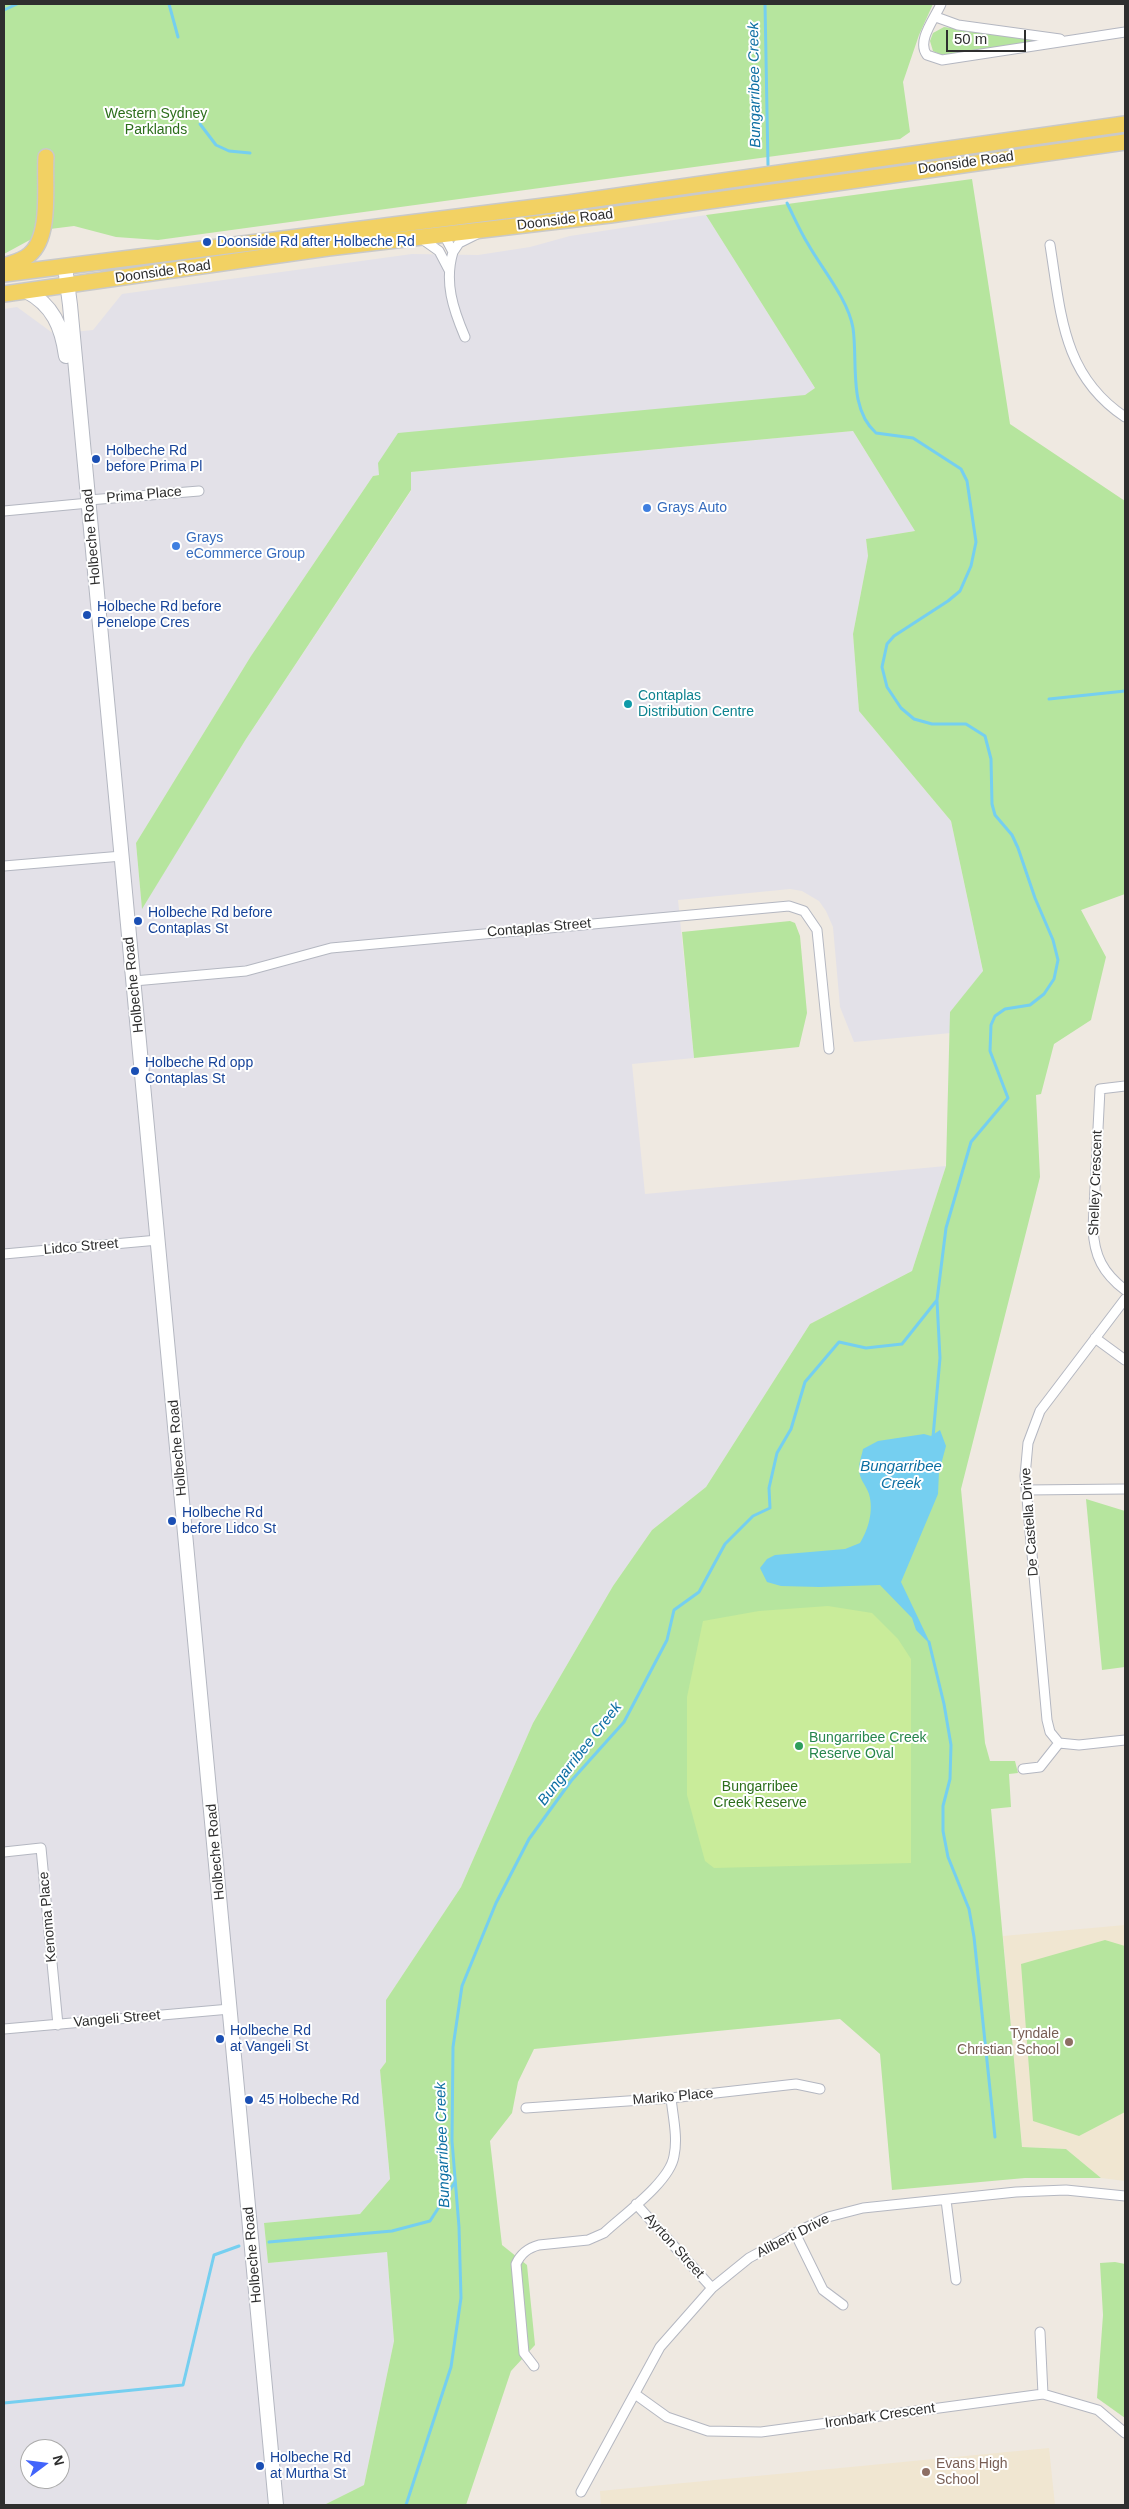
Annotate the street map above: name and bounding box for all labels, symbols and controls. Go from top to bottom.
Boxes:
scale bar [949,20,1029,52]
water label: Bungarribee Creek [745,22,765,148]
text: 50 m [954,30,987,47]
park label: Western Sydney Parklands [105,106,207,138]
street label: Doonside Road [917,148,1015,178]
street label: Doonside Road [516,206,614,234]
place label: Doonside Rd after Holbeche Rd [217,234,415,250]
marker: Doonside Rd after Holbeche Rd [201,236,213,248]
street label: Doonside Road [114,257,212,287]
place label: Holbeche Rd before Prima Pl [106,443,202,476]
marker: Holbeche Rd before Prima Pl [90,453,102,465]
street label: Prima Place [106,483,182,507]
street label: Holbeche Road [79,488,105,586]
place label: Grays Auto [657,500,727,516]
marker: Grays Auto [641,502,653,514]
place label: Grays eCommerce Group [186,530,305,562]
marker: Grays eCommerce Group [170,540,182,552]
place label: Holbeche Rd before Penelope Cres [97,599,222,632]
marker: Holbeche Rd before Penelope Cres [81,609,93,621]
place label: Contaplas Distribution Centre [638,688,754,720]
marker: Contaplas Distribution Centre [622,698,634,710]
place label: Holbeche Rd before Contaplas St [148,905,273,938]
marker: Holbeche Rd before Contaplas St [132,915,144,927]
street label: Contaplas Street [486,915,592,941]
street label: Holbeche Road [121,936,147,1034]
place label: Holbeche Rd opp Contaplas St [145,1055,253,1088]
marker: Holbeche Rd opp Contaplas St [129,1065,141,1077]
street label: Shelley Crescent [1086,1130,1106,1236]
street label: Lidco Street [43,1235,119,1259]
street label: Holbeche Road [165,1399,191,1497]
water label: Bungarribee Creek [860,1458,942,1493]
street label: De Castella Drive [1018,1467,1042,1577]
place label: Holbeche Rd before Lidco St [182,1505,276,1538]
marker: Holbeche Rd before Lidco St [166,1515,178,1527]
water label: Bungarribee Creek [534,1699,626,1809]
place label: Bungarribee Creek Reserve Oval [809,1730,927,1762]
marker: Bungarribee Creek Reserve Oval [793,1740,805,1752]
park label: Bungarribee Creek Reserve [713,1779,807,1811]
street label: Holbeche Road [203,1803,229,1901]
street label: Kenoma Place [36,1871,60,1963]
street label: Vangeli Street [73,2007,161,2031]
place label: Holbeche Rd at Vangeli St [230,2023,311,2056]
place label: Tyndale Christian School [957,2026,1059,2058]
marker: Holbeche Rd at Vangeli St [214,2033,226,2045]
marker: Tyndale Christian School [1063,2036,1075,2048]
water label: Bungarribee Creek [432,2082,454,2208]
street label: Mariko Place [632,2085,714,2109]
place label: 45 Holbeche Rd [259,2092,359,2108]
marker: 45 Holbeche Rd [243,2094,255,2106]
street label: Holbeche Road [240,2206,266,2304]
street label: Ayrton Street [641,2210,707,2282]
street label: Aliberti Drive [754,2211,832,2261]
street label: Ironbark Crescent [824,2400,936,2432]
north arrow [20,2439,70,2489]
place label: Holbeche Rd at Murtha St [270,2450,351,2482]
text: N [49,2453,68,2467]
place label: Evans High School [936,2456,1008,2488]
marker: Holbeche Rd at Murtha St [254,2460,266,2472]
marker: Evans High School [920,2466,932,2478]

